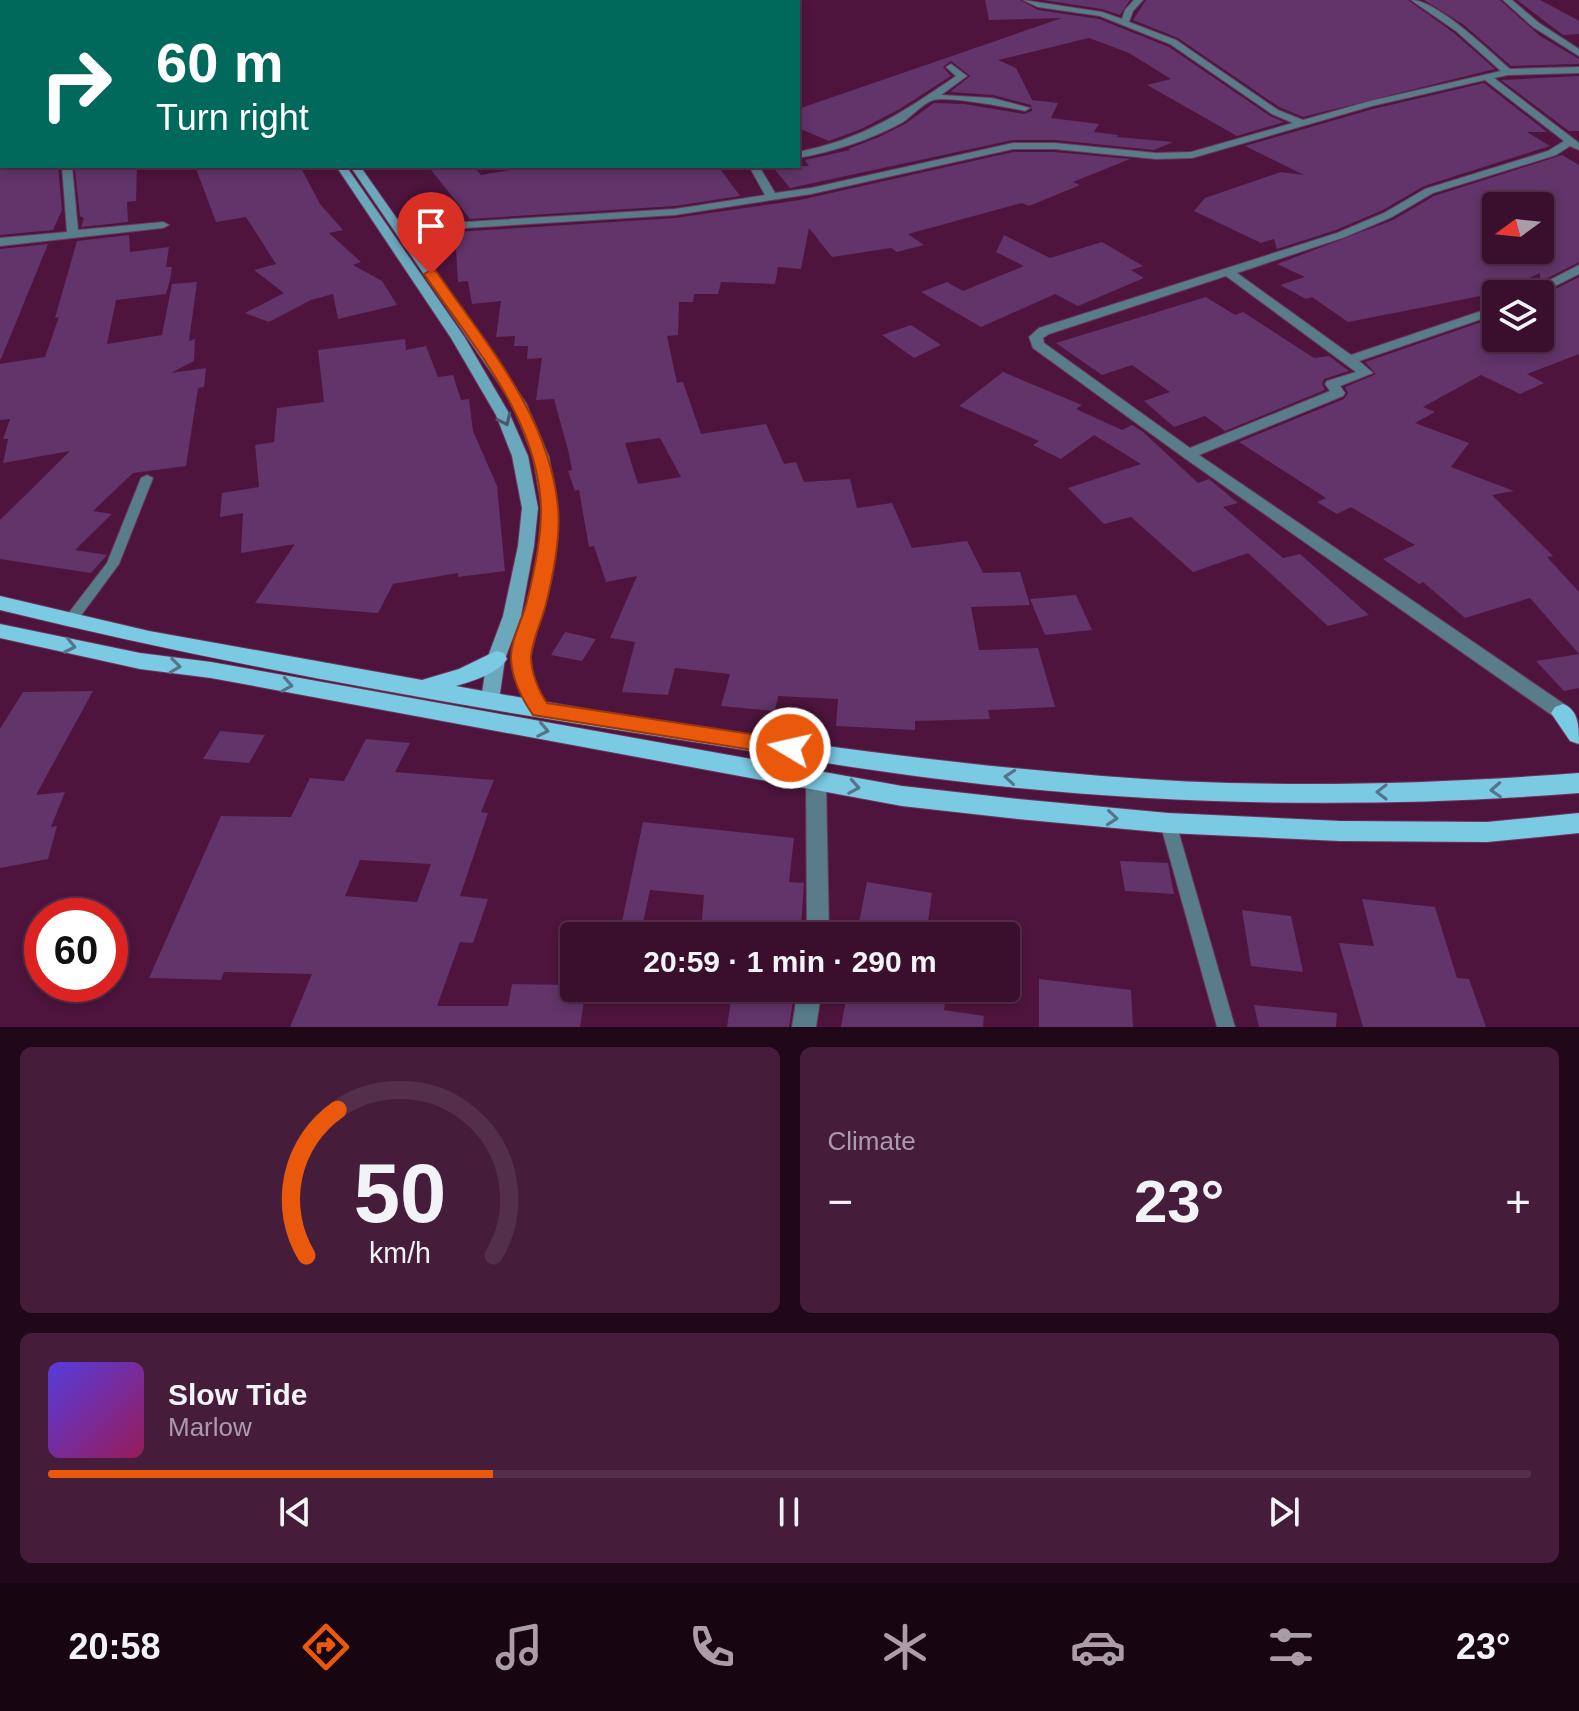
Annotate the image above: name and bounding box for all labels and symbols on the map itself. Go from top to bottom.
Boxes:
pin [397,192,465,274]
north arrow [1482,192,1554,264]
one-way arrow [495,411,511,426]
one-way arrow [63,637,76,654]
one-way arrow [168,657,182,674]
one-way arrow [281,675,294,692]
position arrow [748,706,832,790]
one-way arrow [537,721,550,738]
one-way arrow [1003,769,1016,786]
one-way arrow [847,777,861,794]
one-way arrow [1489,781,1502,798]
one-way arrow [1375,783,1388,801]
one-way arrow [1106,809,1119,826]
speed limit sign: 60 [24,898,128,1002]

